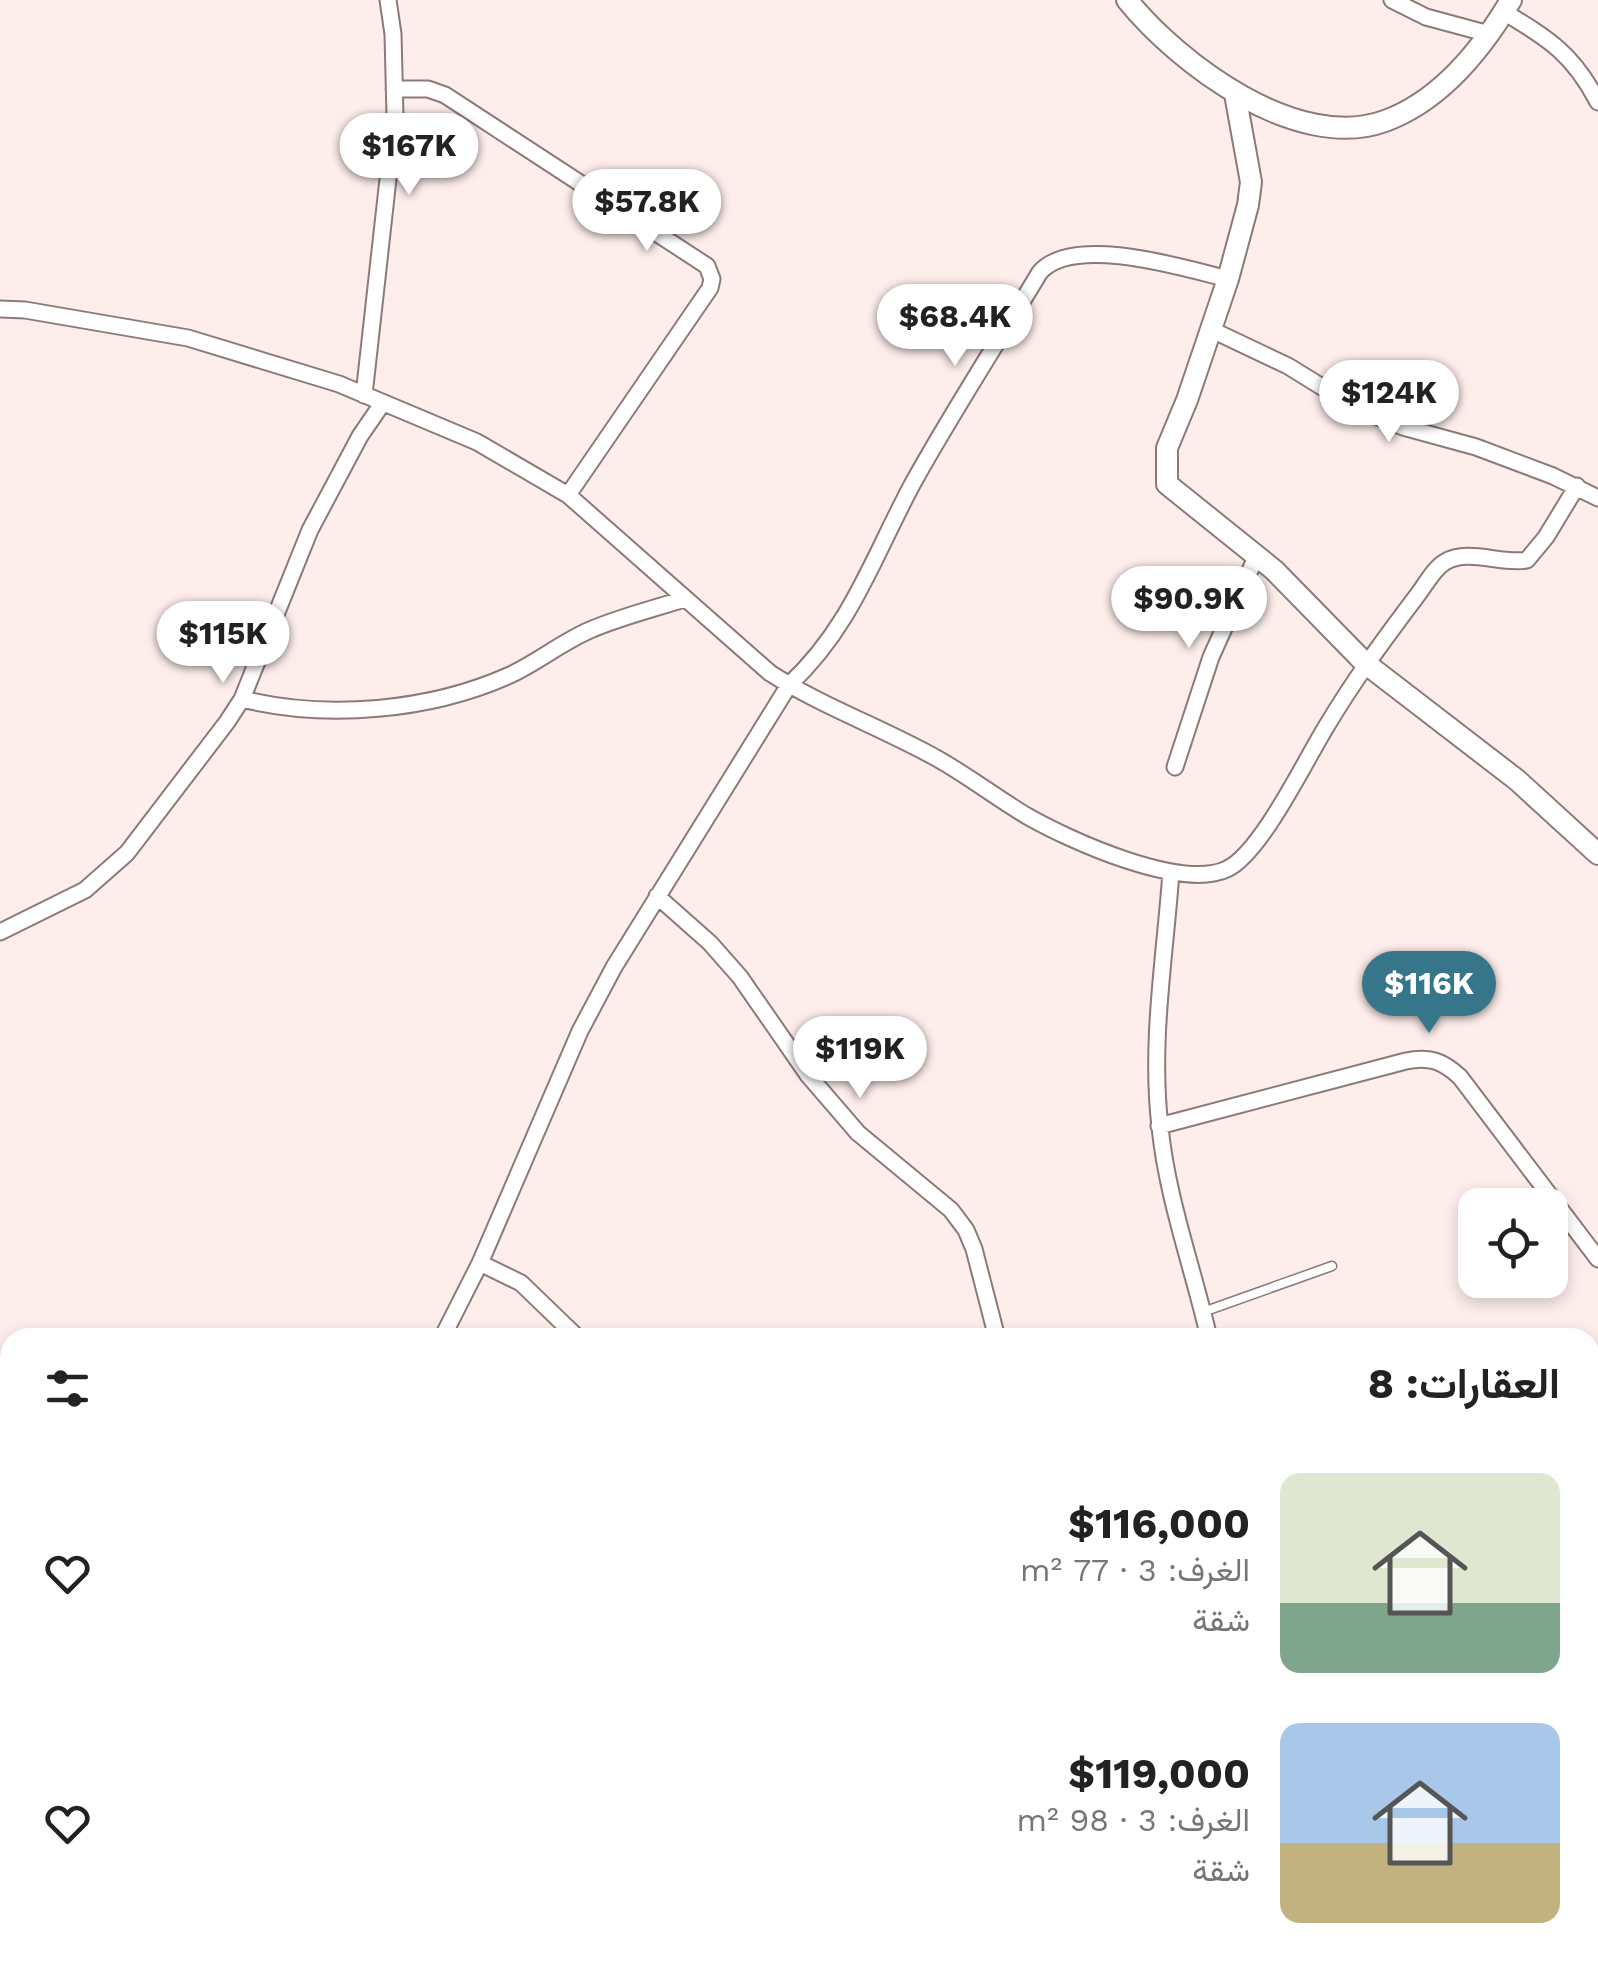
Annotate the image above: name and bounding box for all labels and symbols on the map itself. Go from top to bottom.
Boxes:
pin: $167K [339,113,479,198]
pin: $57.8K [566,169,728,254]
pin: $68.4K [874,284,1036,369]
pin: $124K [1319,360,1459,445]
pin: $90.9K [1108,566,1270,651]
pin: $115K [153,601,293,686]
pin: $116K [1359,951,1499,1036]
pin: $119K [790,1016,930,1101]

